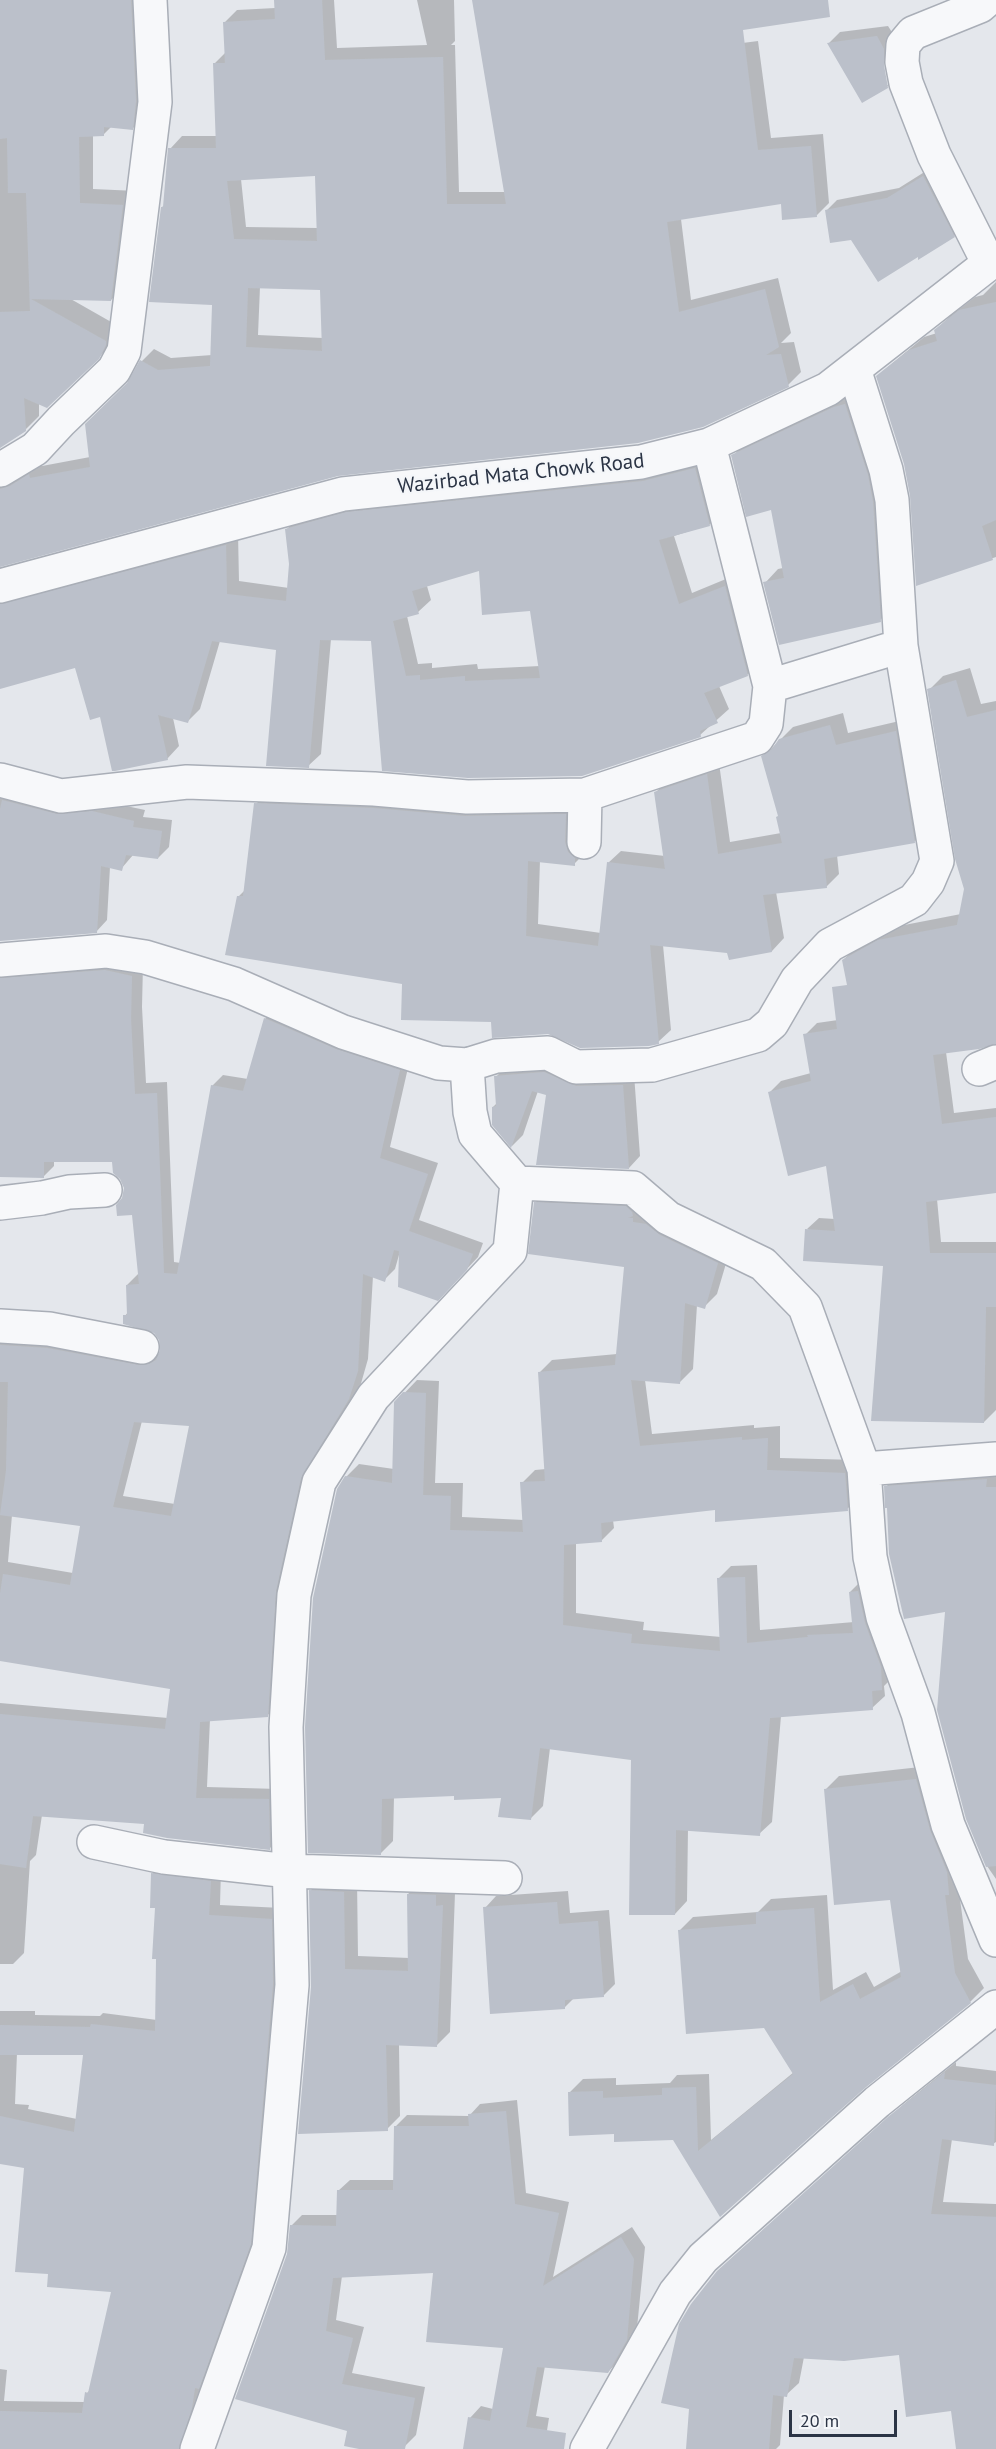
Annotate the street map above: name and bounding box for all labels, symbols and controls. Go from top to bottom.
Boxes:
street label: Wazirbad Mata Chowk Road [396,449,646,499]
scale bar [792,2398,900,2436]
text: 20 m [800,2409,839,2432]

